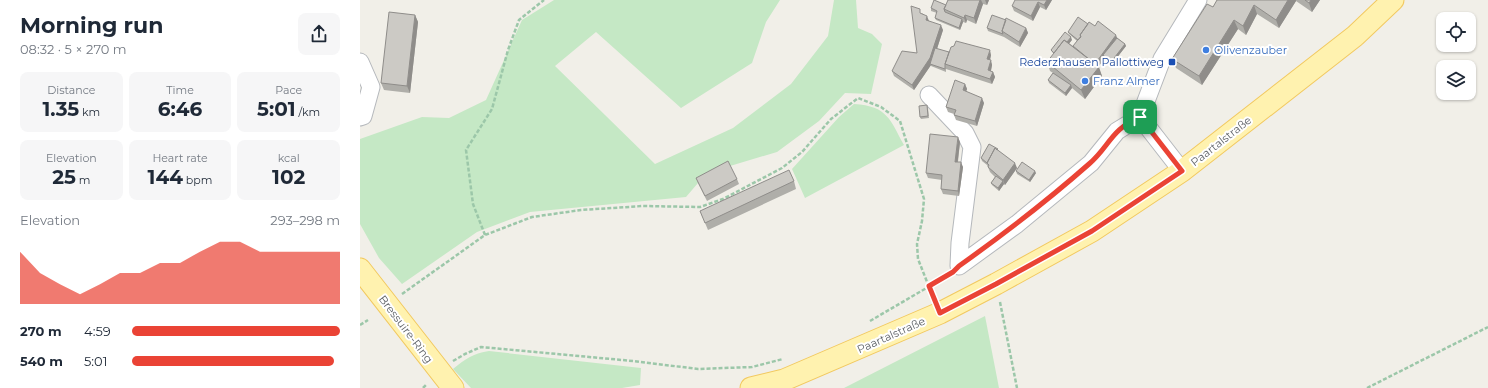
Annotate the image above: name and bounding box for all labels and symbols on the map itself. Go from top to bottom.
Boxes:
place label: Olivenzauber [1214,43,1287,57]
marker: Olivenzauber [1201,45,1211,55]
place label: Rederzhausen Pallottiweg [1019,55,1164,69]
marker: Rederzhausen Pallottiweg [1167,57,1177,67]
place label: Franz Almer [1093,74,1160,88]
marker: Franz Almer [1080,76,1090,86]
pin [1123,100,1157,134]
street label: Paartalstraße [1188,113,1254,169]
street label: Bressuire-Ring [376,292,436,366]
street label: Paartalstraße [855,314,928,356]

